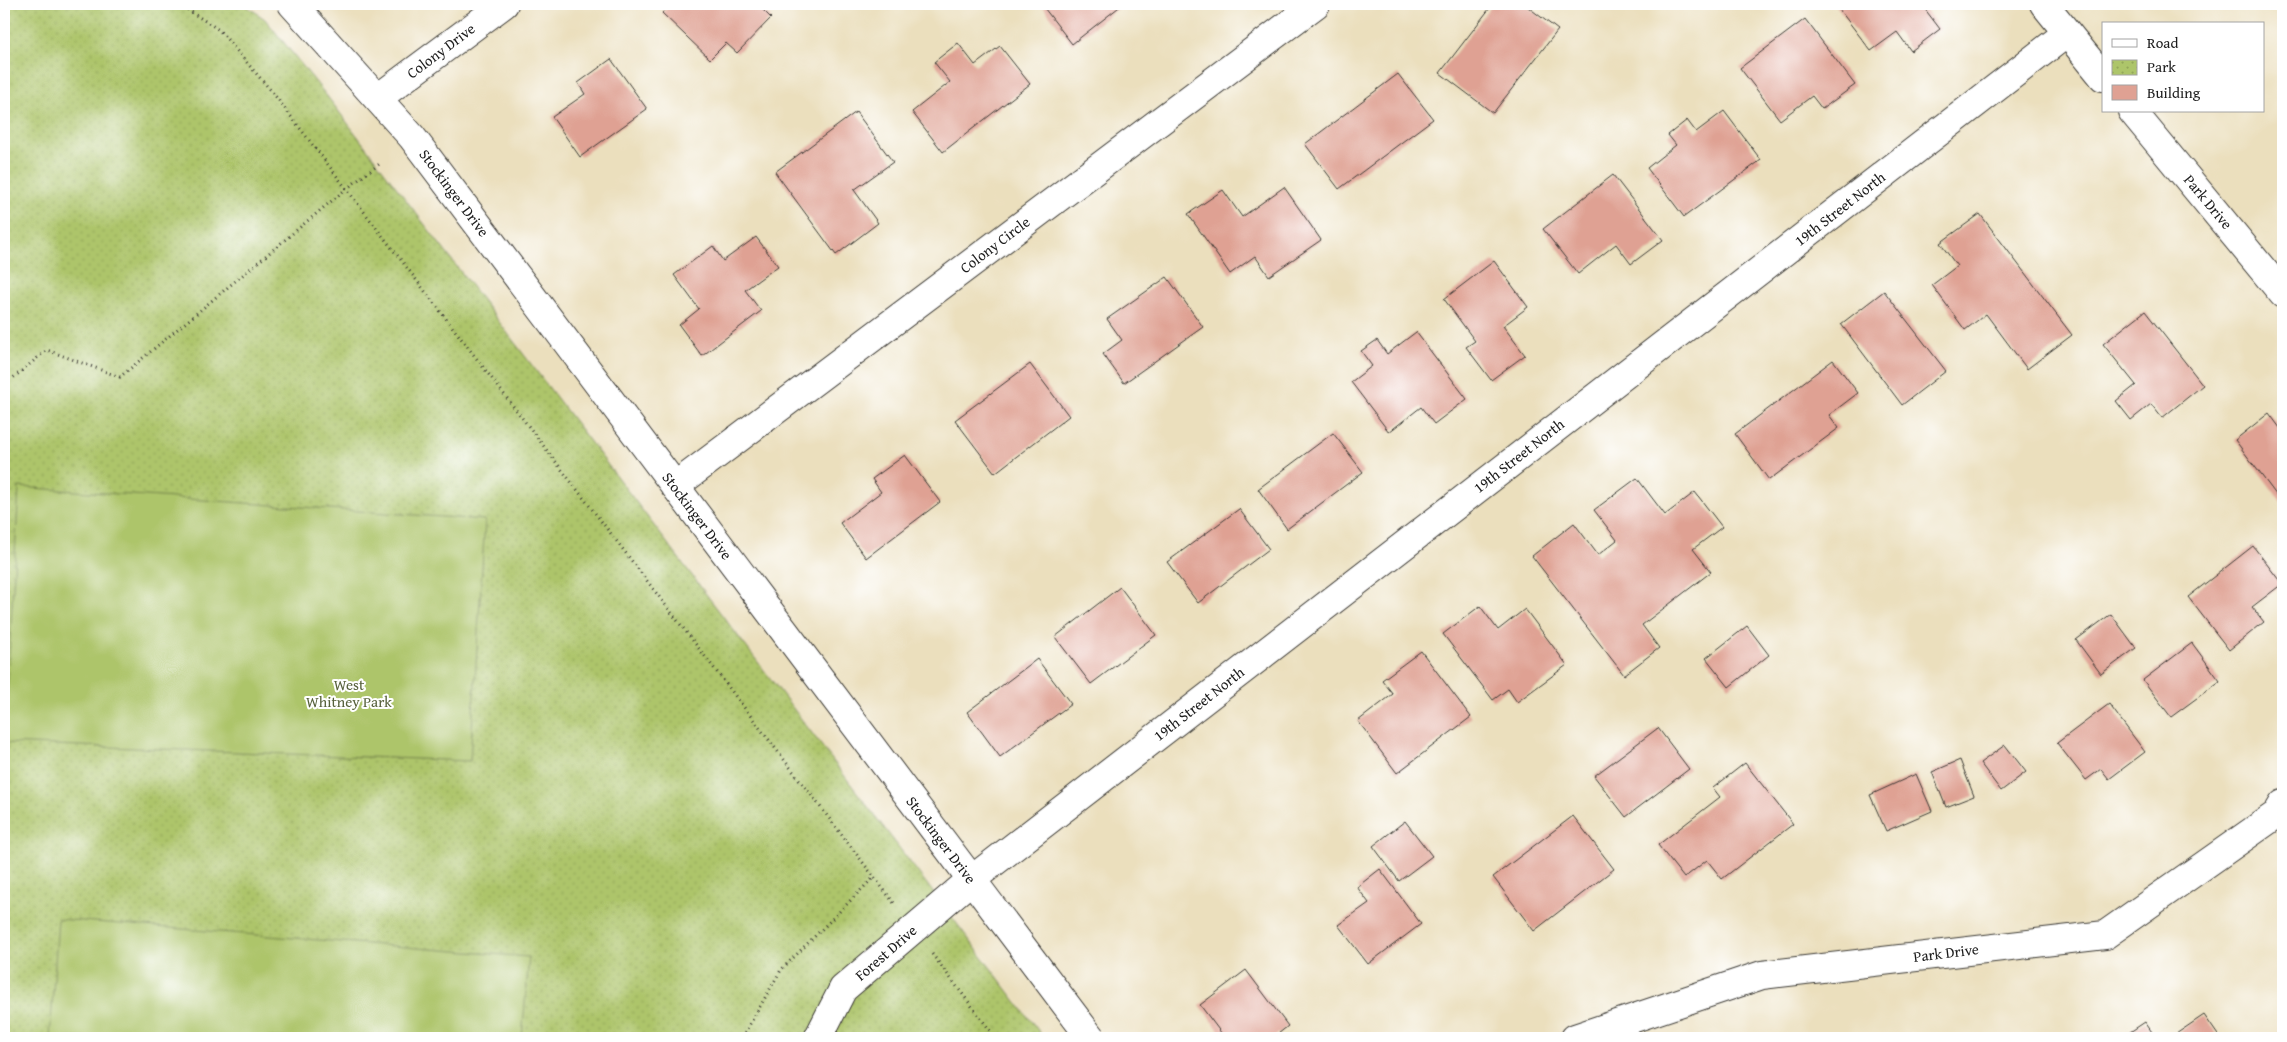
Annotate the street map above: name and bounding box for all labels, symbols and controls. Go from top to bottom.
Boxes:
street label: Colony Drive [402,18,479,83]
legend [2102,22,2264,112]
text: Road [2147,32,2178,53]
text: Park [2147,56,2176,77]
text: Building [2147,82,2201,103]
street label: Stockinger Drive [415,145,494,241]
street label: 19th Street North [1790,166,1890,251]
street label: Park Drive [2179,170,2238,234]
street label: Colony Circle [955,211,1034,278]
street label: 19th Street North [1469,413,1569,498]
street label: Stockinger Drive [658,468,737,564]
street label: 19th Street North [1149,661,1249,746]
park label: West Whitney Park [306,674,392,712]
street label: Stockinger Drive [902,792,981,888]
street label: Forest Drive [850,920,921,985]
street label: Park Drive [1912,938,1980,967]

